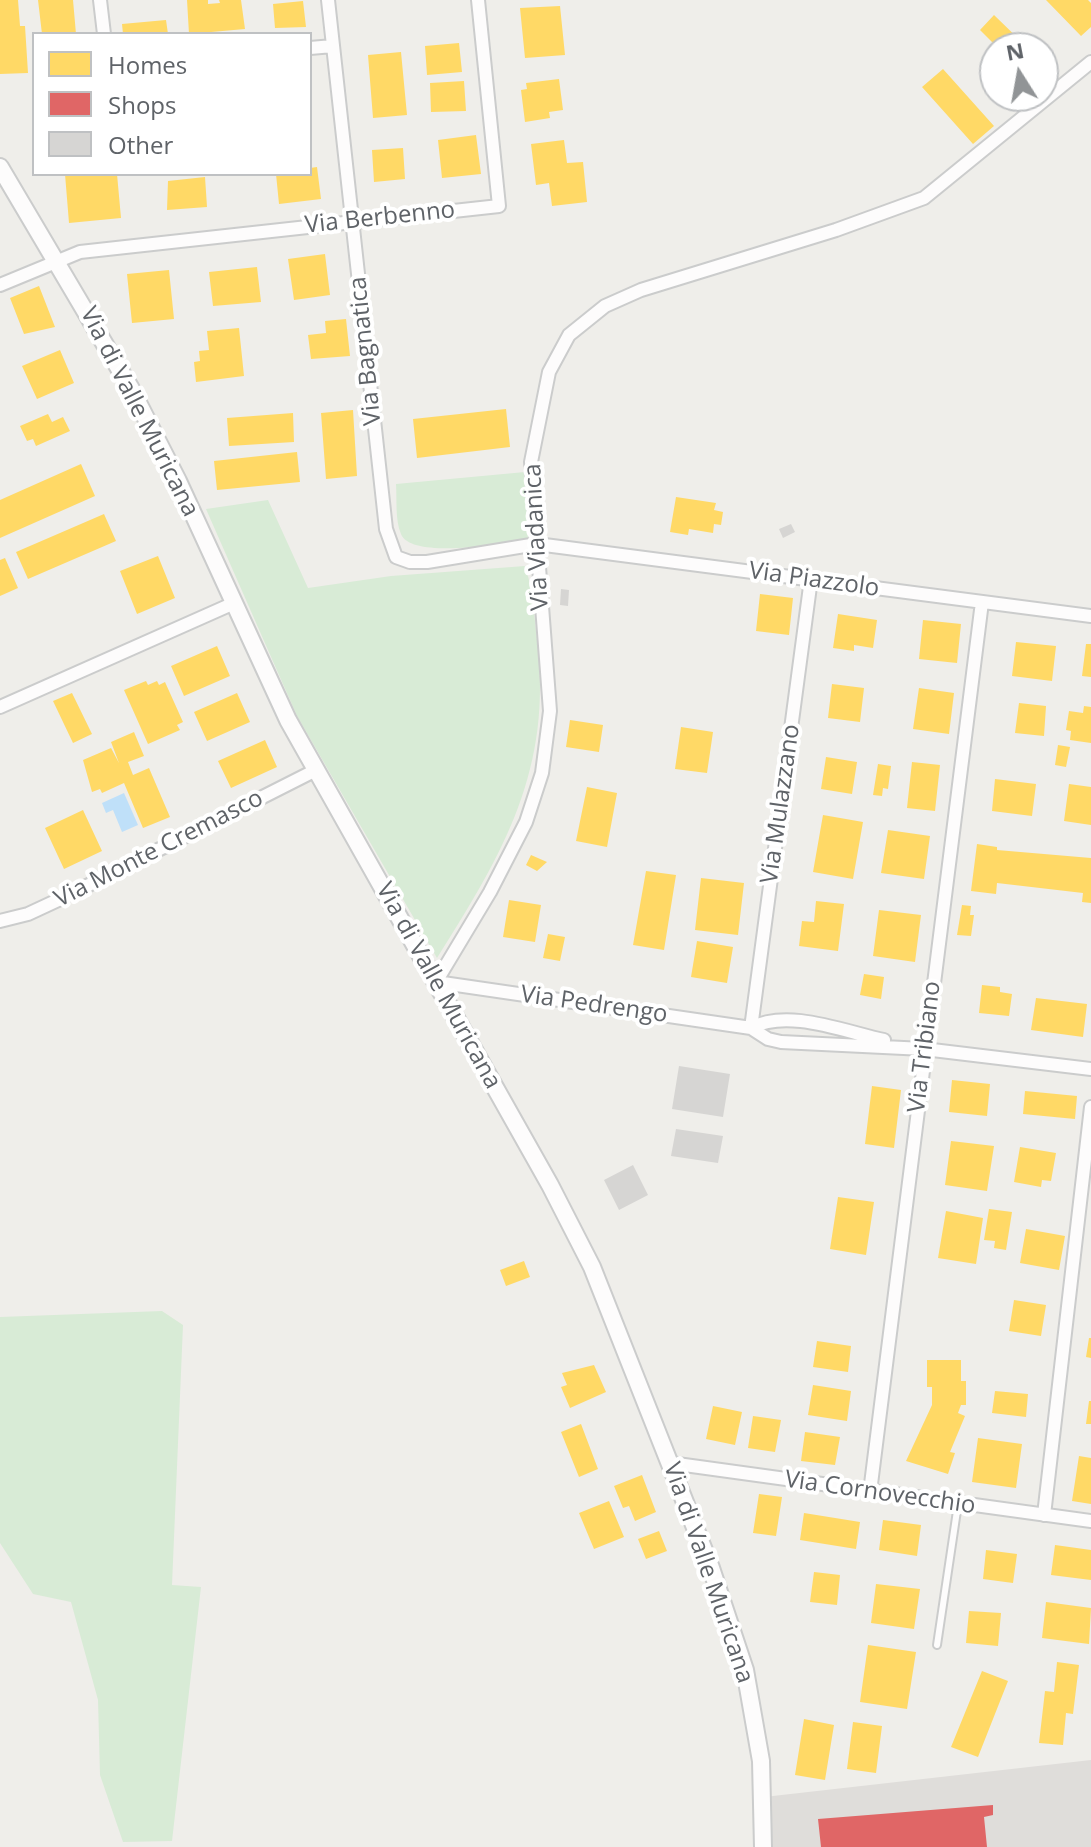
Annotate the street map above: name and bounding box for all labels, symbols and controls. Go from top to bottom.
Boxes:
legend [32,32,312,176]
north arrow [979,32,1059,112]
text: N [1003,34,1026,67]
text: Homes [108,48,187,81]
text: Shops [108,88,176,121]
text: Other [108,128,173,161]
street label: Via Berbenno [304,196,456,240]
street label: Via Bagnatica [344,275,388,427]
street label: Via di Valle Muricana [74,302,204,522]
street label: Via Viadanica [519,463,555,611]
street label: Via Piazzolo [747,557,881,603]
street label: Via Mulazzano [756,722,806,886]
street label: Via Monte Cremasco [50,784,268,914]
street label: Via di Valle Muricana [369,878,507,1094]
street label: Via Pedrengo [519,980,669,1030]
street label: Via Tribiano [903,980,947,1114]
street label: Via di Valle Muricana [657,1459,759,1687]
street label: Via Cornovecchio [783,1465,977,1521]

